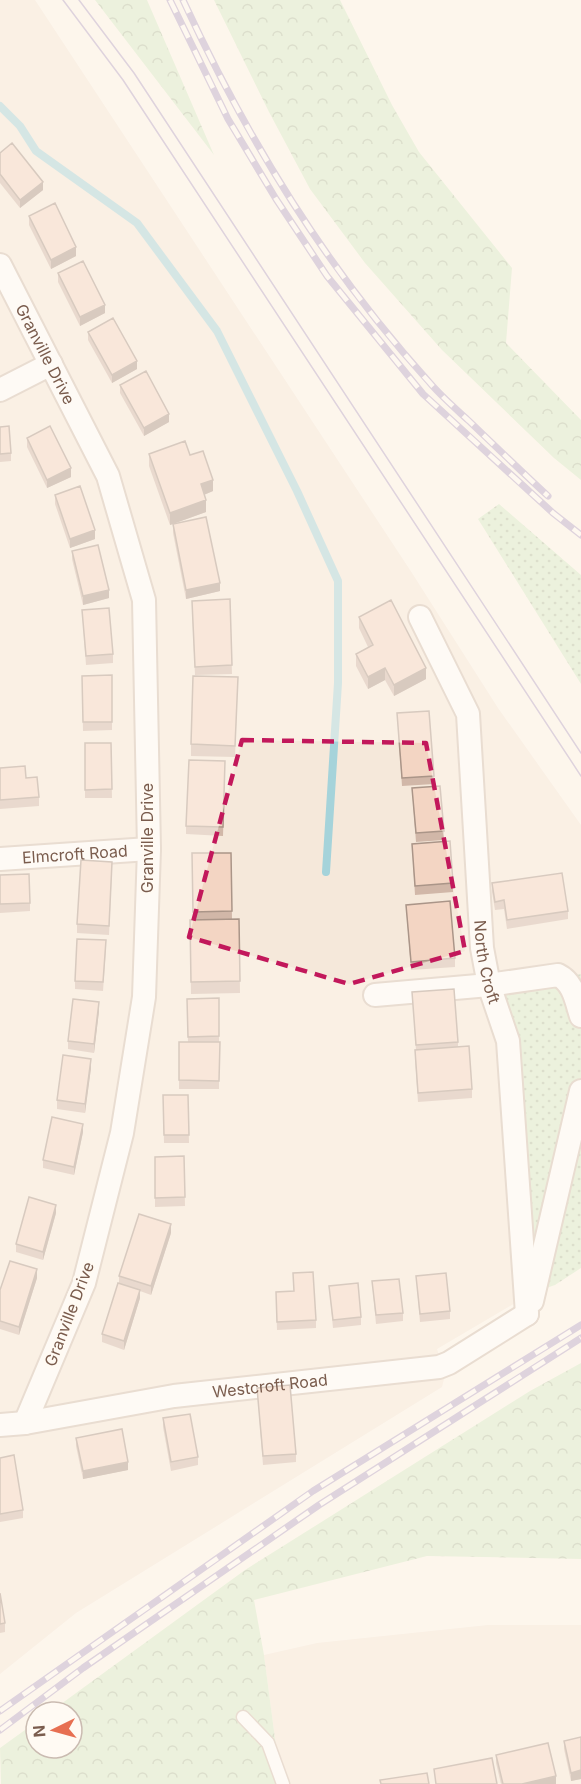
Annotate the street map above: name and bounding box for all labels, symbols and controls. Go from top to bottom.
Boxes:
street label: Granville Drive [12,300,80,408]
street label: Granville Drive [137,783,157,893]
street label: Elmcroft Road [21,840,128,867]
street label: North Croft [470,919,505,1006]
street label: Granville Drive [40,1259,98,1369]
street label: Westcroft Road [211,1369,329,1402]
north arrow [24,1700,84,1760]
text: N [29,1724,50,1738]

